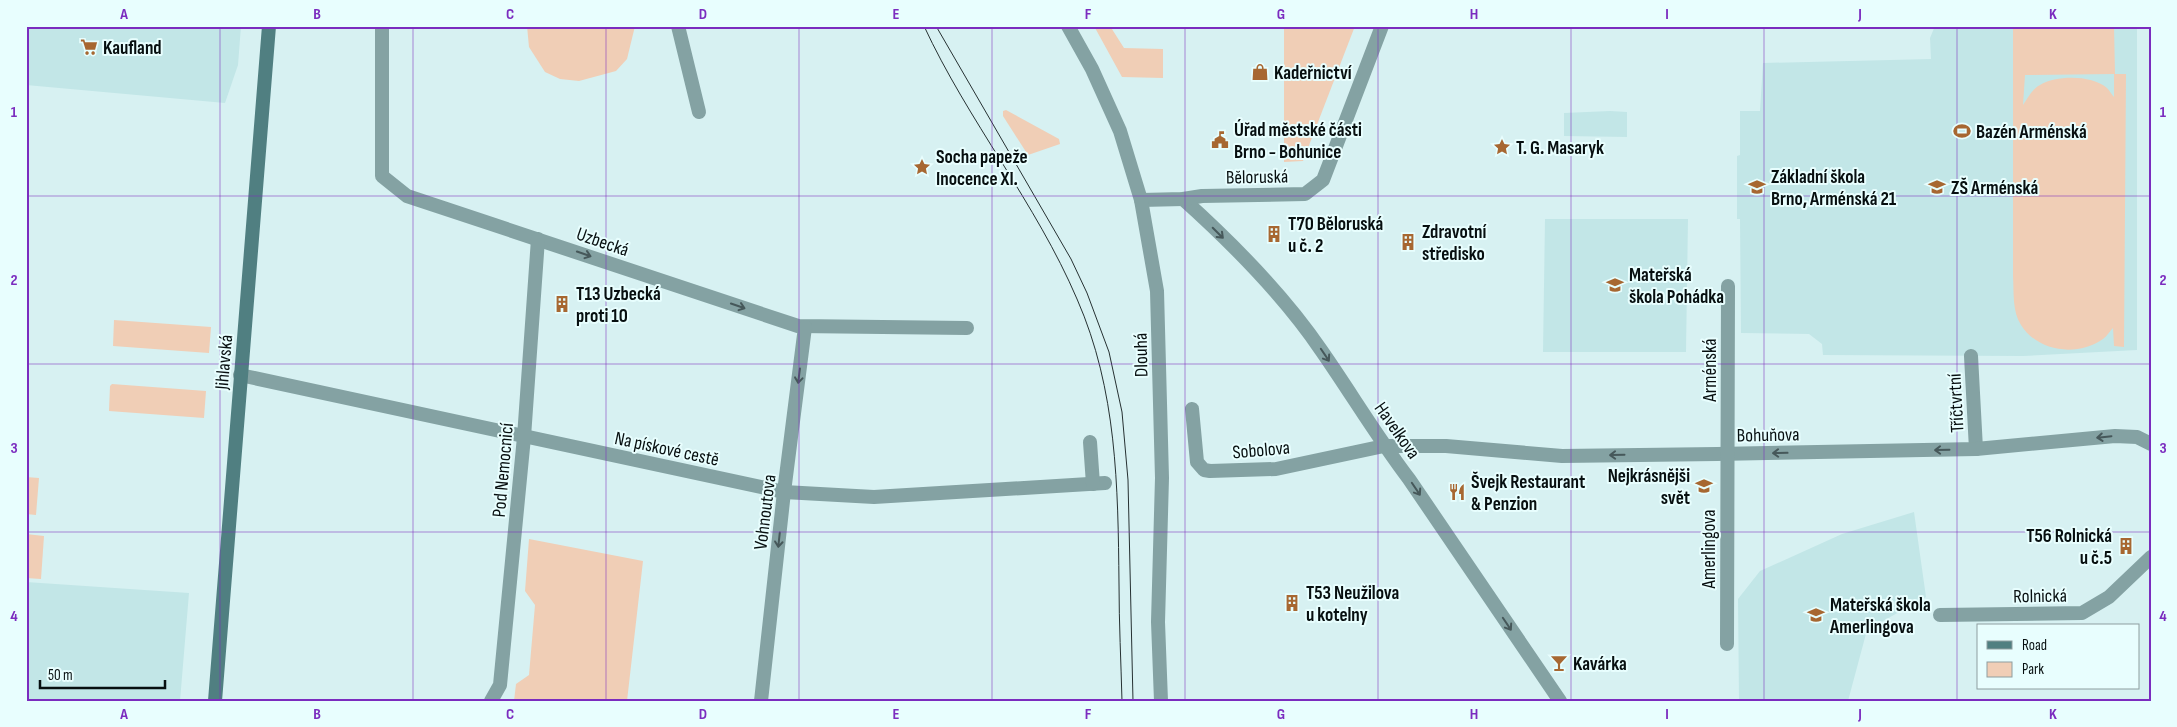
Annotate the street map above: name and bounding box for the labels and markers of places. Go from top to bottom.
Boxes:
supermarket icon: Kaufland [79,37,99,57]
place label: Kaufland [103,37,162,60]
shop icon: Kadeřnictví [1250,62,1270,82]
place label: Kadeřnictví [1274,62,1352,85]
place label: Úřad městské části Brno - Bohunice [1234,119,1362,164]
sports icon: Bazén Arménská [1952,121,1972,141]
place label: Bazén Arménská [1976,121,2087,144]
public building icon: Úřad městské části Brno - Bohunice [1210,130,1230,150]
place icon: T. G. Masaryk [1492,137,1512,157]
place label: T. G. Masaryk [1516,137,1604,160]
place label: Socha papeže Inocence XI. [936,146,1028,191]
place icon: Socha papeže Inocence XI. [912,157,932,177]
place label: Základní škola Brno, Arménská 21 [1771,166,1897,211]
school or university icon: Základní škola Brno, Arménská 21 [1747,177,1767,197]
school or university icon: ZŠ Arménská [1927,177,1947,197]
place label: ZŠ Arménská [1951,177,2038,200]
place label: T70 Běloruská u č. 2 [1288,213,1383,258]
place label: Zdravotní středisko [1422,221,1486,266]
building icon: T70 Běloruská u č. 2 [1264,224,1284,244]
building icon: Zdravotní středisko [1398,232,1418,252]
place label: Mateřská škola Pohádka [1629,264,1724,309]
school or university icon: Mateřská škola Pohádka [1605,275,1625,295]
place label: T13 Uzbecká proti 10 [576,283,661,328]
building icon: T13 Uzbecká proti 10 [552,294,572,314]
place label: Nejkrásnějši svět [1608,465,1690,510]
place label: Švejk Restaurant & Penzion [1471,471,1585,516]
school or university icon: Nejkrásnějši svět [1694,476,1714,496]
restaurant icon: Švejk Restaurant & Penzion [1447,482,1467,502]
place label: T56 Rolnická u č.5 [2026,525,2112,570]
building icon: T56 Rolnická u č.5 [2116,536,2136,556]
place label: T53 Neužilova u kotelny [1306,582,1399,627]
building icon: T53 Neužilova u kotelny [1282,593,1302,613]
place label: Mateřská škola Amerlingova [1829,594,1931,639]
school or university icon: Mateřská škola Amerlingova [1806,605,1826,625]
bar icon: Kavárka [1549,653,1569,673]
place label: Kavárka [1573,653,1627,676]

